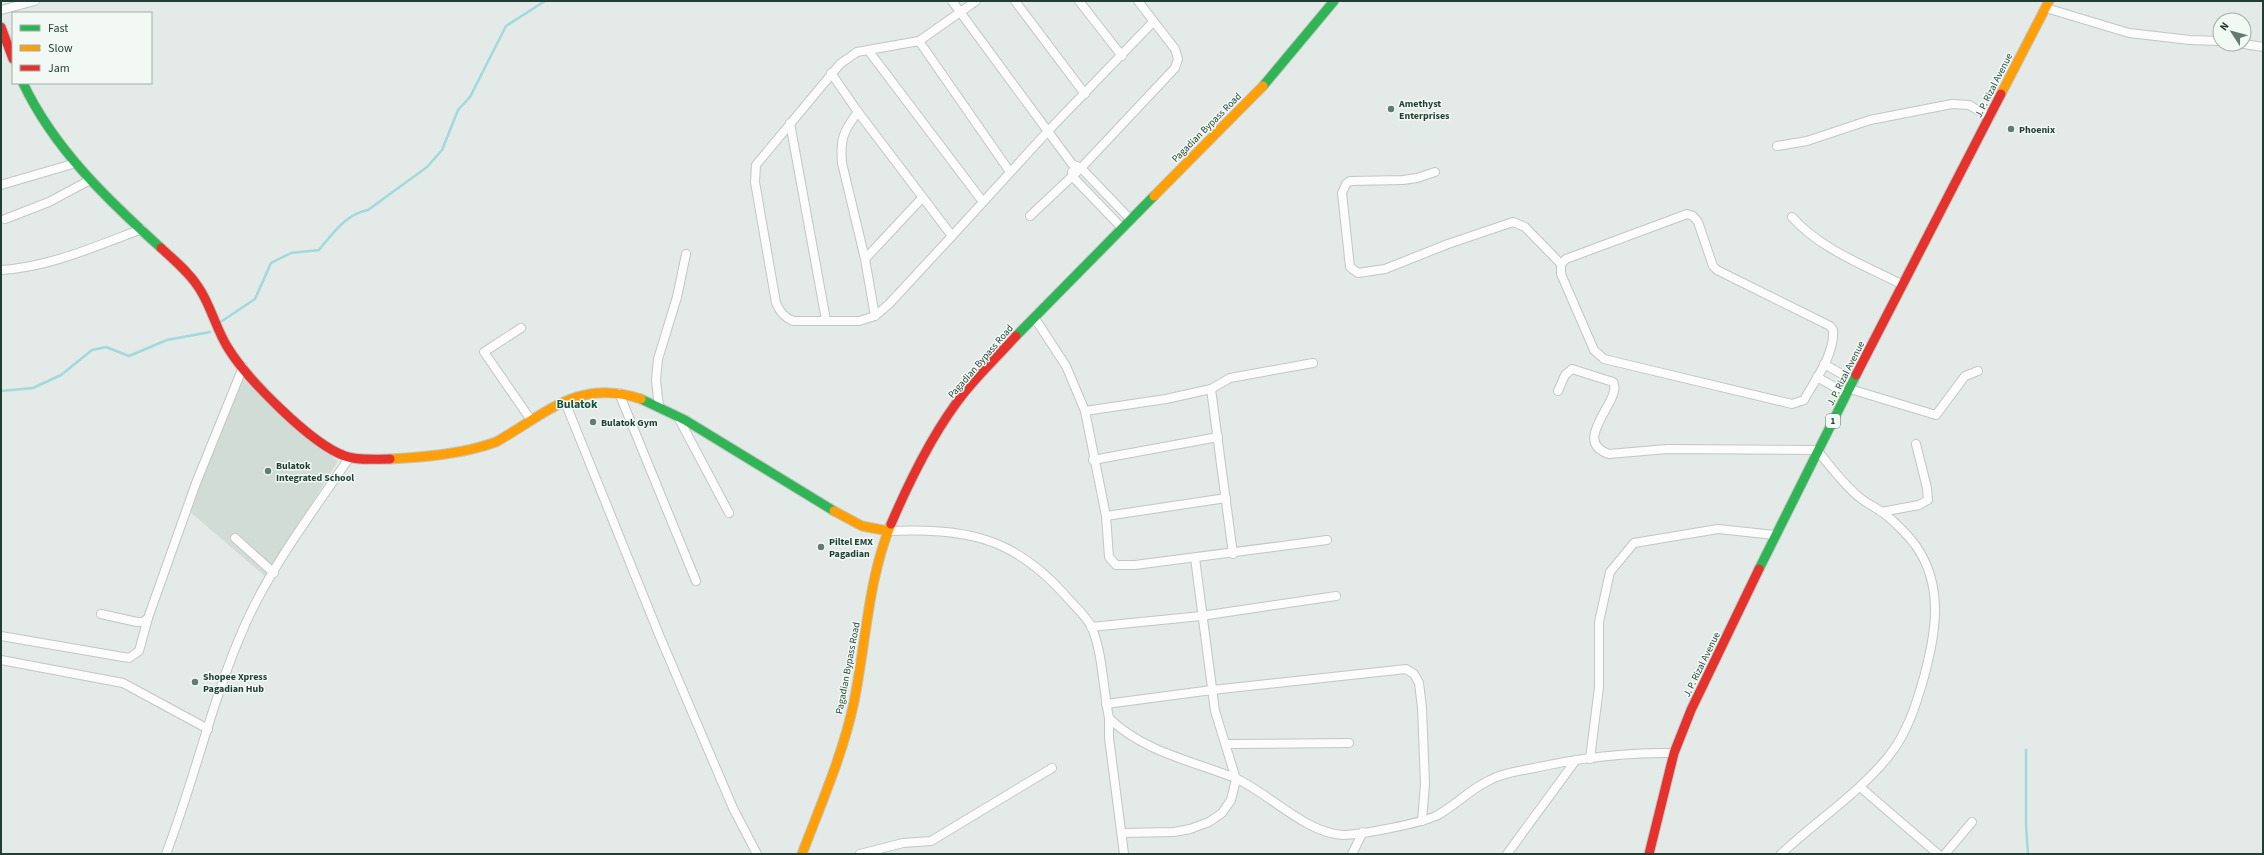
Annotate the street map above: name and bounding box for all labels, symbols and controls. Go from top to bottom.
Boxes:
legend [12,12,152,84]
north arrow [2212,12,2252,52]
text: N [2216,19,2233,34]
text: Fast [48,20,68,37]
text: Slow [48,40,73,57]
street label: J. P. Rizal Avenue [1972,51,2016,120]
text: Jam [48,60,70,77]
street label: Pagadian Bypass Road [1169,90,1245,166]
place label: Amethyst Enterprises [1398,97,1450,123]
marker: Amethyst Enterprises [1386,104,1396,114]
place label: Phoenix [2019,123,2055,137]
marker: Phoenix [2006,124,2016,134]
street label: Pagadian Bypass Road [945,322,1017,402]
street label: J. P. Rizal Avenue [1824,339,1868,408]
district label: Bulatok [556,396,598,413]
road number: 1 [1826,414,1840,428]
place label: Bulatok Gym [601,416,658,430]
marker: Bulatok Gym [588,417,598,427]
place label: Bulatok Integrated School [276,459,354,485]
marker: Bulatok Integrated School [263,466,273,476]
place label: Piltel EMX Pagadian [829,535,873,561]
marker: Piltel EMX Pagadian [816,542,826,552]
street label: Pagadian Bypass Road [832,621,864,715]
street label: J. P. Rizal Avenue [1680,630,1724,699]
place label: Shopee Xpress Pagadian Hub [203,670,268,696]
marker: Shopee Xpress Pagadian Hub [190,677,200,687]

